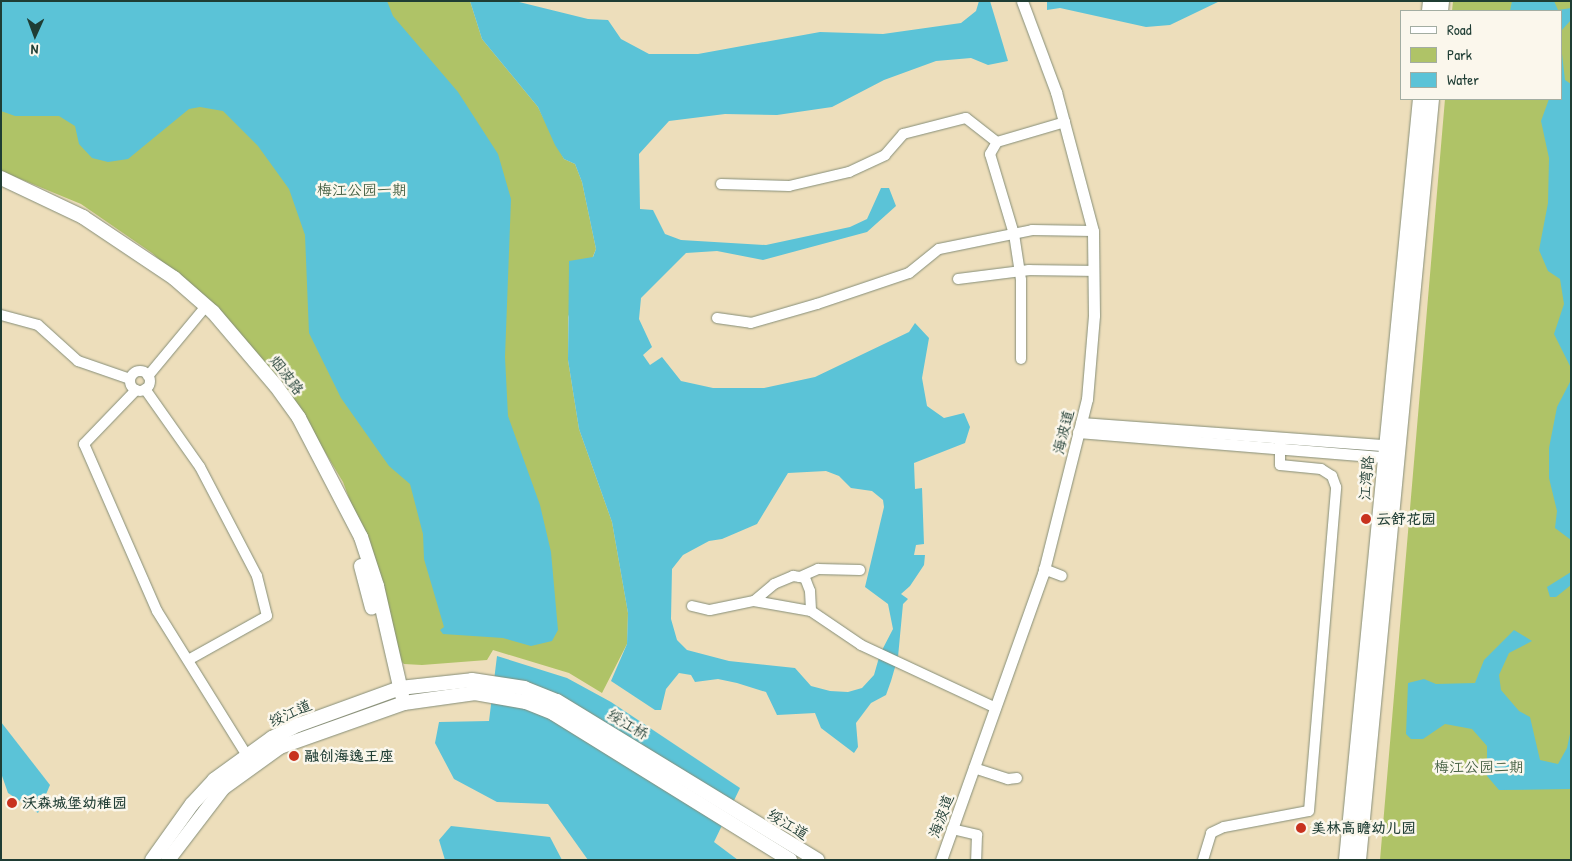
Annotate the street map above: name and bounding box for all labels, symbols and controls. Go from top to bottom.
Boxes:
north arrow [10,10,60,60]
legend [1400,10,1562,100]
text: Road [1447,19,1472,40]
text: N [30,41,39,60]
text: Park [1447,44,1472,65]
text: Water [1447,69,1479,90]
park label: 梅江公园一期 [317,181,407,199]
street label: 烟波路 [266,352,308,398]
street label: 海波道 [1049,408,1077,456]
street label: 江湾路 [1355,455,1377,501]
place label: 云舒花园 [1376,510,1436,528]
marker: 云舒花园 [1360,513,1372,525]
street label: 绥江道 [266,696,314,730]
street label: 绥江桥 [604,705,652,743]
place label: 融创海逸王座 [304,747,394,765]
marker: 融创海逸王座 [288,750,300,762]
park label: 梅江公园二期 [1434,758,1524,776]
street label: 海波道 [925,792,957,840]
place label: 沃森城堡幼稚园 [22,794,127,812]
marker: 沃森城堡幼稚园 [6,797,18,809]
street label: 绥江道 [764,805,812,843]
place label: 美林高瞻幼儿园 [1311,819,1416,837]
marker: 美林高瞻幼儿园 [1295,822,1307,834]

